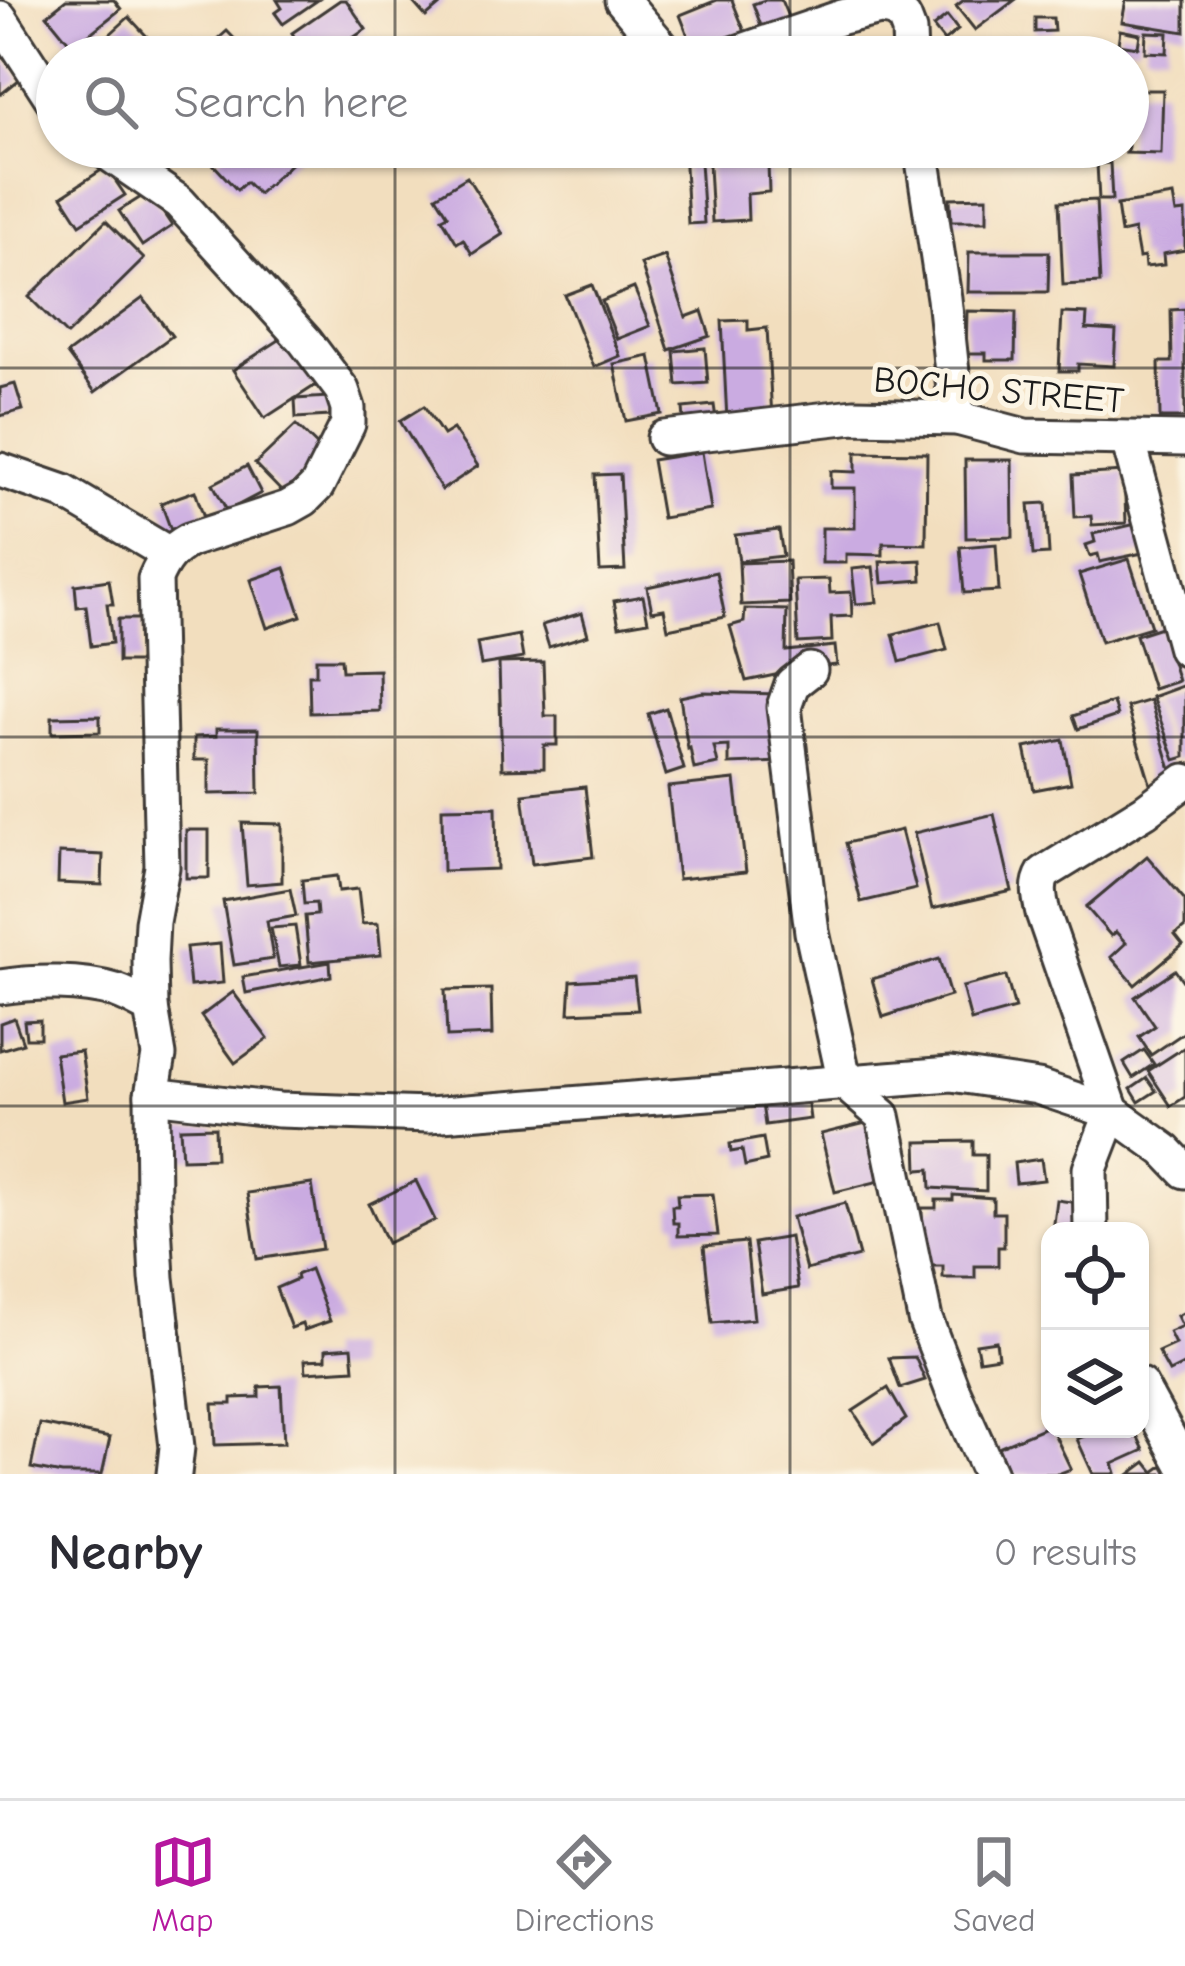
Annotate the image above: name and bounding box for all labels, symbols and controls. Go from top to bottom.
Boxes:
search box [36,36,1149,168]
icon: search [78,69,144,135]
text: Search here [174,76,408,128]
street label: BOCHO STREET [872,359,1126,422]
map controls [1041,1222,1149,1438]
button: locate [1041,1222,1149,1330]
button: layers [1041,1330,1149,1438]
text: Nearby [48,1523,202,1582]
text: 0 results [994,1530,1137,1575]
tab: Map [150,1829,216,1939]
tab: Directions [515,1829,654,1939]
tab: Saved [953,1829,1035,1939]

